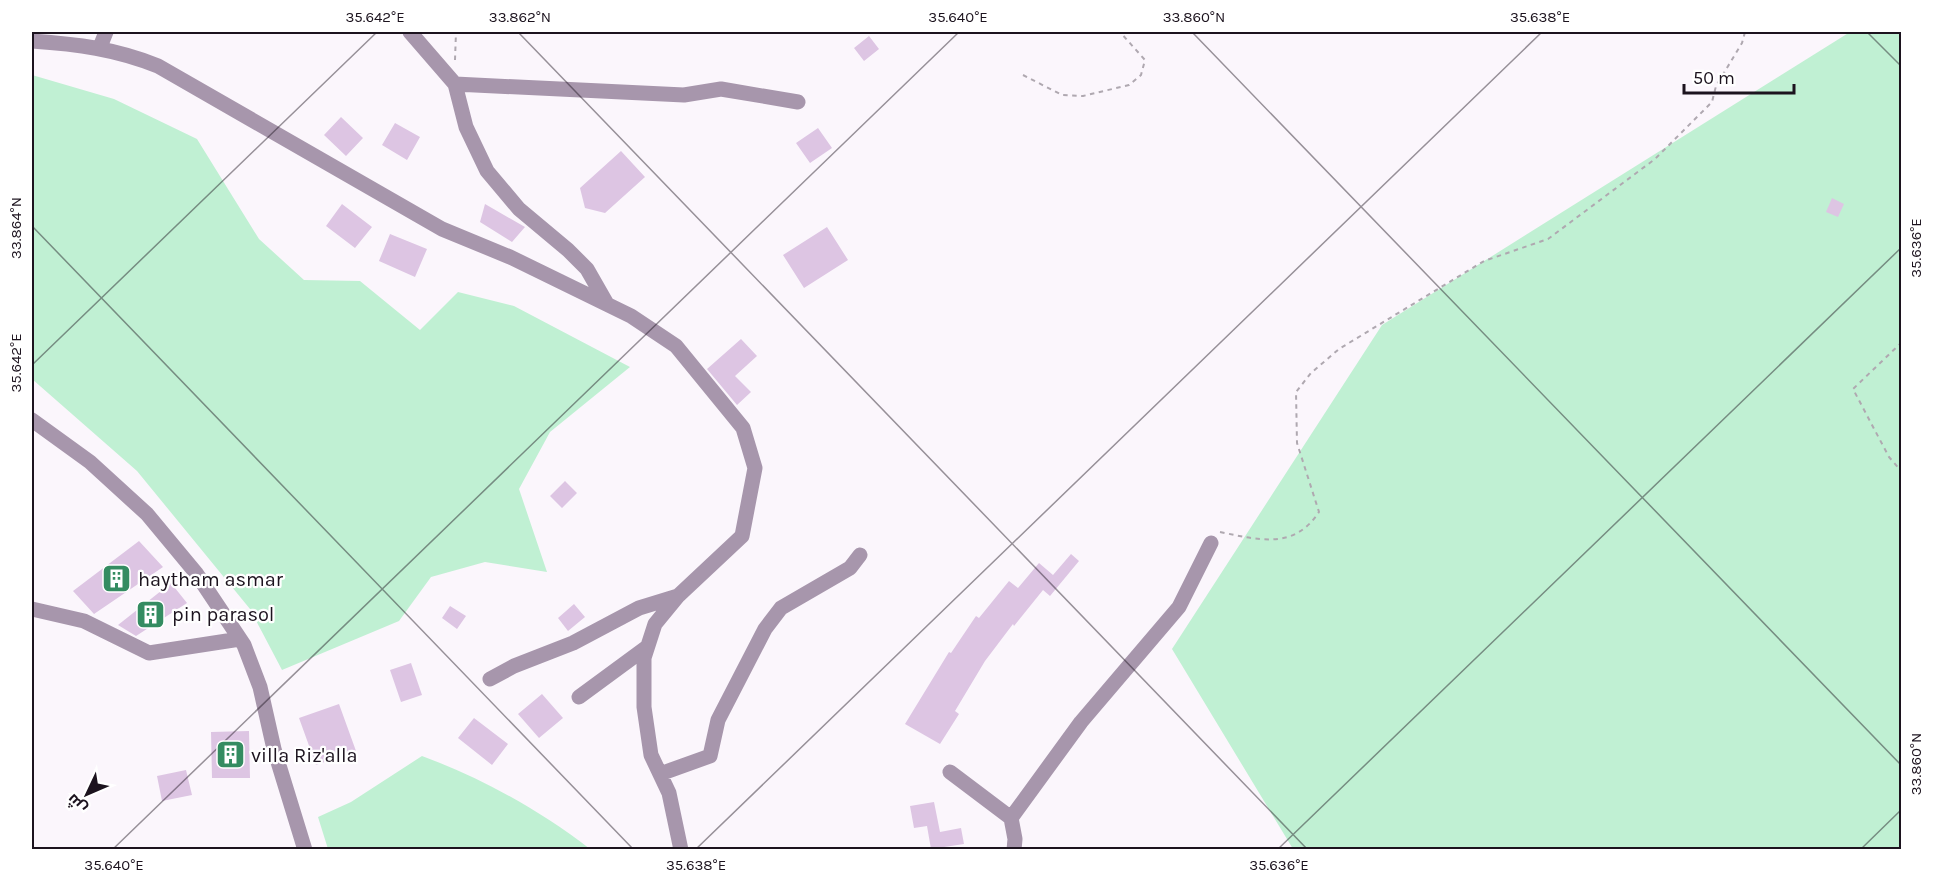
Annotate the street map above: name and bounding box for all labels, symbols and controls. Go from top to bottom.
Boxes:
text: 35.642°E [345,8,405,26]
text: 33.862°N [489,8,551,26]
text: 35.640°E [928,8,988,26]
text: 33.860°N [1163,8,1225,26]
text: 35.638°E [1510,8,1570,26]
scale bar [1684,57,1794,95]
text: 50 m [1693,67,1735,89]
text: 33.864°N [7,197,25,259]
text: 35.636°E [1907,218,1925,278]
text: 35.642°E [7,333,25,393]
building icon: haytham asmar [101,563,133,595]
place label: haytham asmar [138,568,284,591]
building icon: pin parasol [135,598,167,630]
place label: pin parasol [172,603,274,626]
text: 33.860°N [1907,733,1925,795]
building icon: villa Riz'alla [214,739,246,771]
place label: villa Riz'alla [251,744,358,767]
north arrow [57,764,117,824]
text: ش [63,790,91,818]
text: 35.640°E [84,856,144,874]
text: 35.638°E [666,856,726,874]
text: 35.636°E [1249,856,1309,874]

